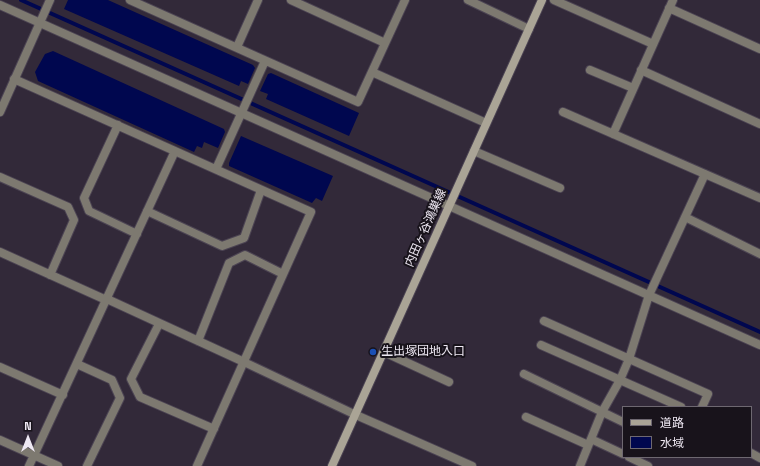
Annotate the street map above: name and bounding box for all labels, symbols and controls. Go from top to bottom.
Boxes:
street label: 内田ヶ谷鴻巣線 [402,187,450,269]
place label: 生出塚団地入口 [381,345,465,359]
marker: 生出塚団地入口 [368,347,378,357]
legend [622,406,752,458]
text: 道路 [660,415,684,431]
north arrow [8,418,48,458]
text: N [24,419,32,433]
text: 水域 [660,435,684,451]

